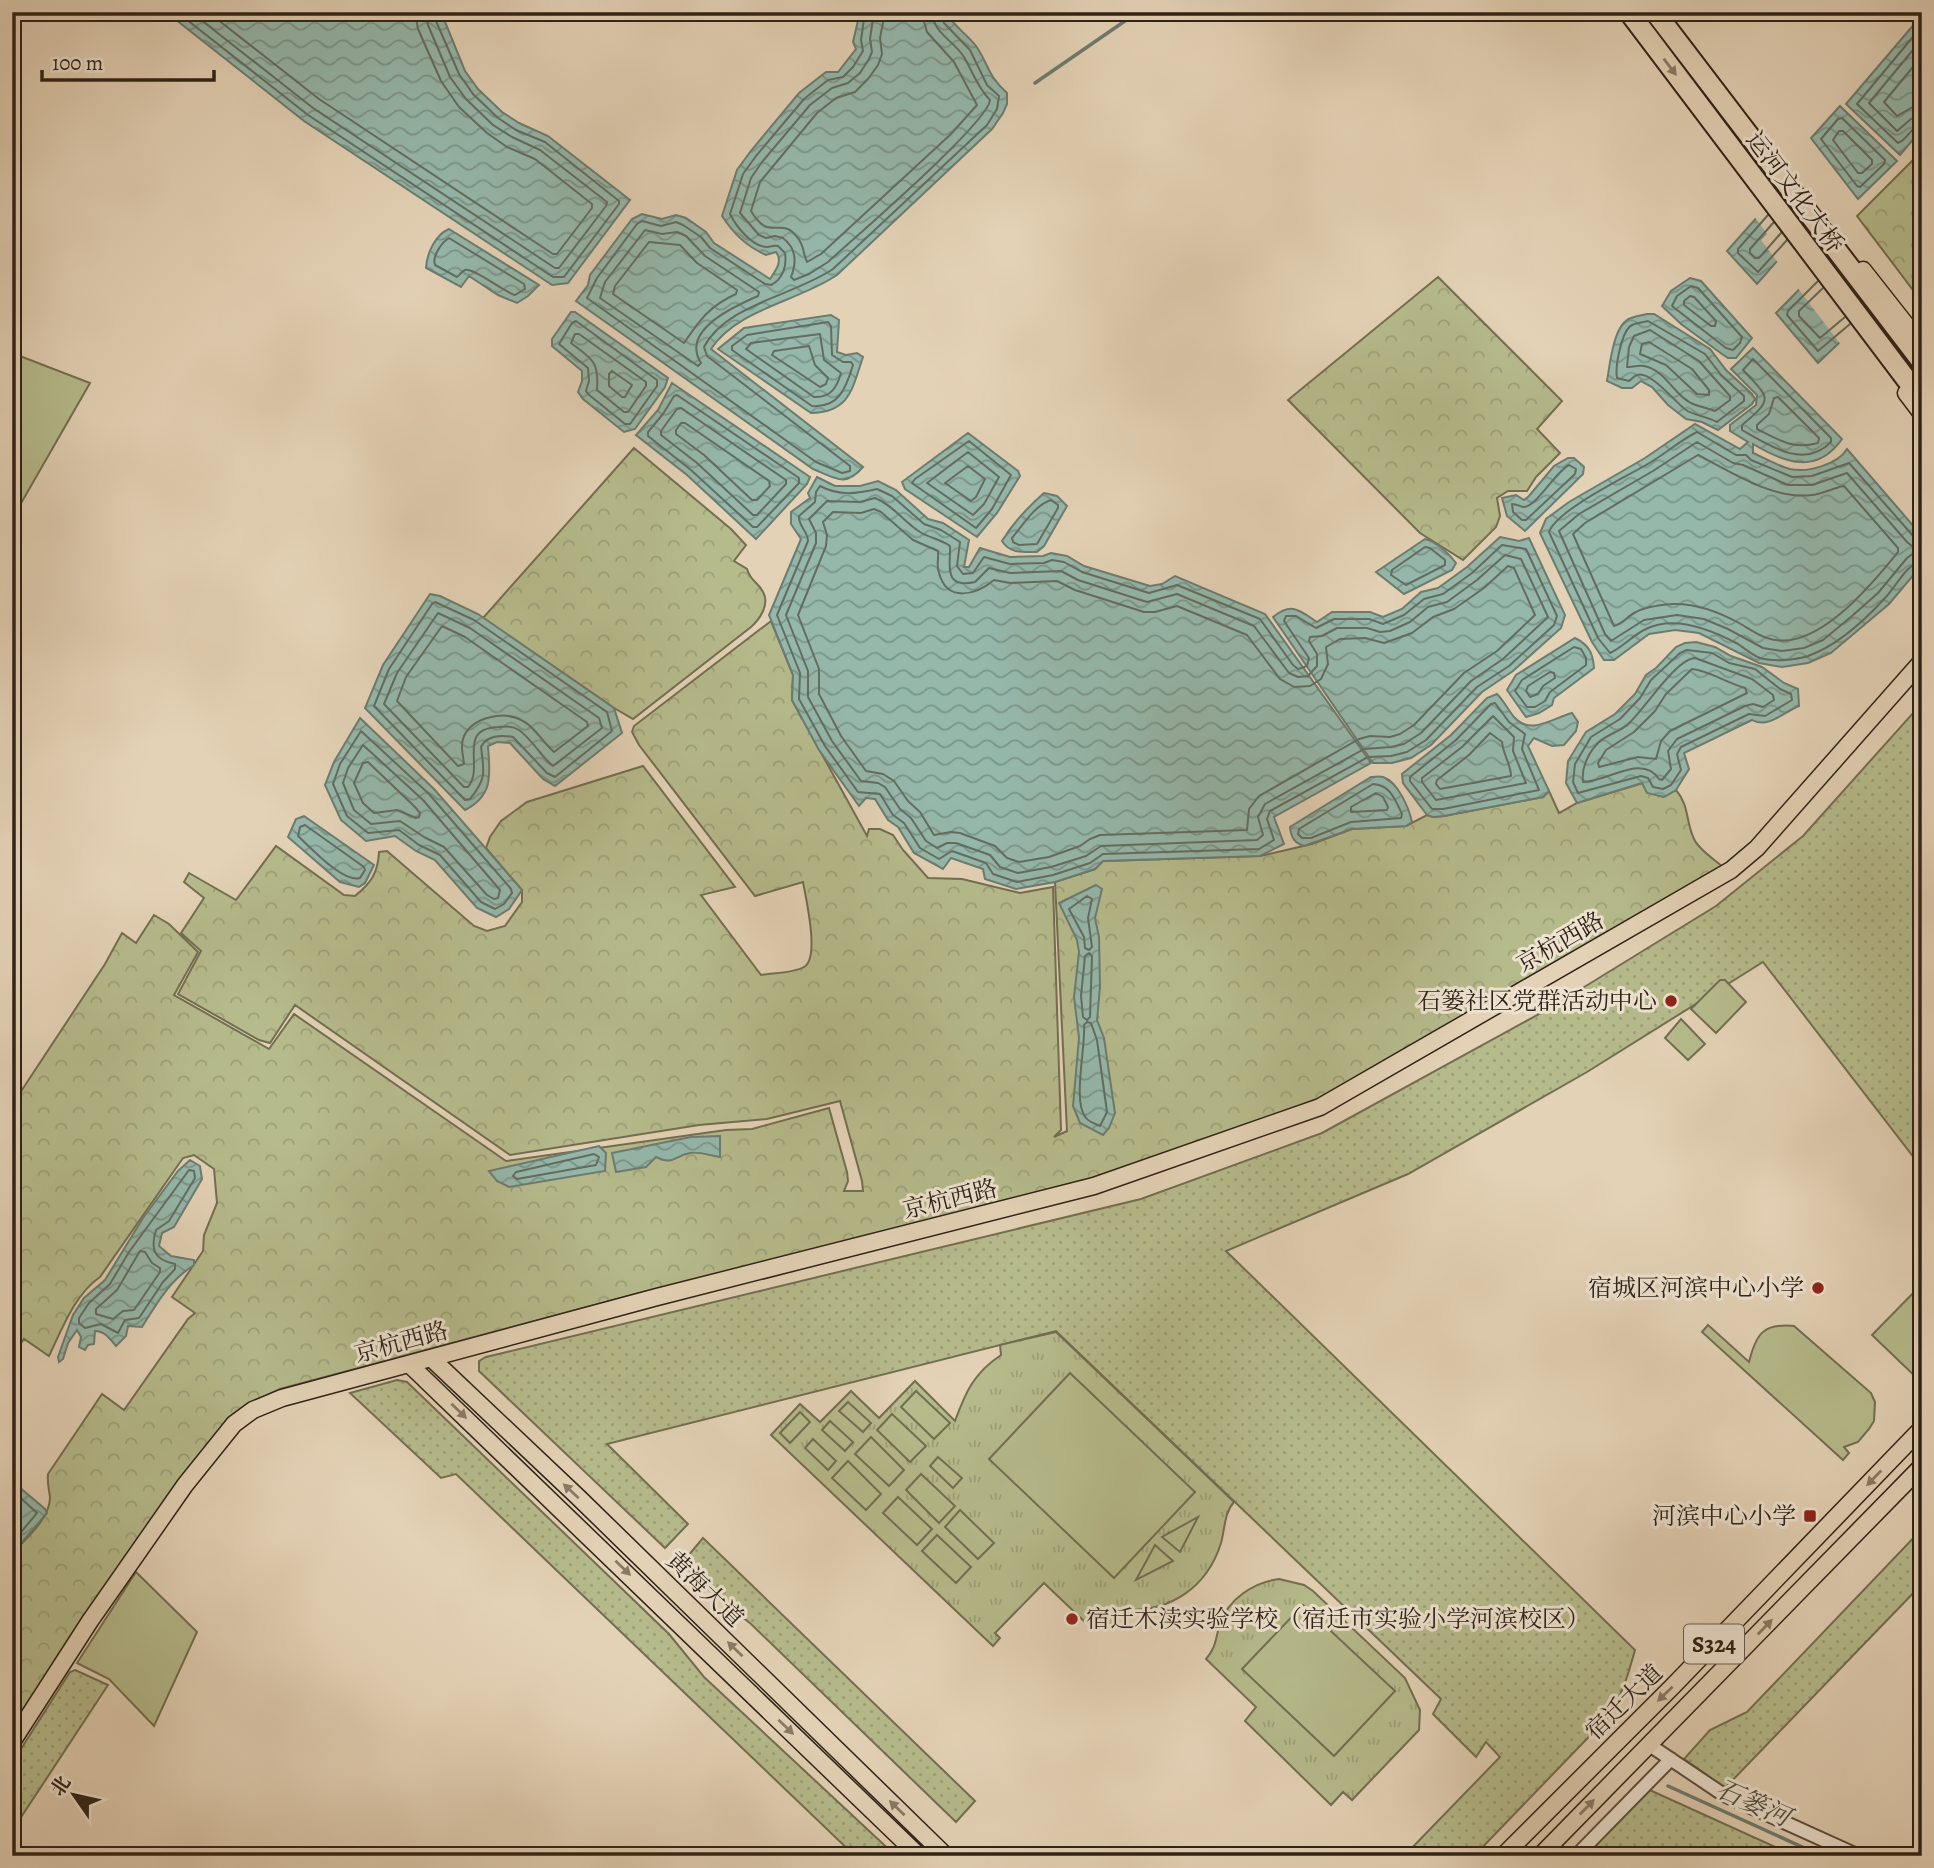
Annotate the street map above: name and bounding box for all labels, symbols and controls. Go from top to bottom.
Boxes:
scale bar [42,38,214,82]
text: 100 m [52,49,103,77]
one-way arrow [1663,58,1677,76]
street label: 运河文化大桥 [1739,125,1851,259]
street label: 京杭西路 [1510,904,1610,980]
place label: 石篓社区党群活动中心 [1417,985,1657,1017]
marker: 石篓社区党群活动中心 [1663,993,1679,1009]
street label: 京杭西路 [900,1172,1000,1226]
place label: 宿城区河滨中心小学 [1588,1272,1804,1304]
marker: 宿城区河滨中心小学 [1810,1280,1826,1296]
street label: 京杭西路 [350,1314,452,1370]
one-way arrow [450,1402,467,1419]
one-way arrow [1866,1469,1883,1486]
one-way arrow [563,1483,580,1499]
place label: 河滨中心小学 [1652,1500,1796,1532]
marker: 河滨中心小学 [1802,1508,1818,1524]
street label: 黄海大道 [659,1544,751,1634]
one-way arrow [614,1560,631,1576]
place label: 宿迁木渎实验学校（宿迁市实验小学河滨校区） [1086,1603,1590,1635]
marker: 宿迁木渎实验学校（宿迁市实验小学河滨校区） [1064,1611,1080,1627]
one-way arrow [1756,1619,1773,1636]
road number: S324 [1684,1624,1744,1664]
one-way arrow [726,1641,743,1658]
street label: 宿迁大道 [1578,1657,1670,1747]
one-way arrow [1657,1686,1674,1703]
one-way arrow [777,1718,794,1734]
north arrow [38,1759,108,1829]
text: 北 [45,1771,77,1801]
water label: 石篓河 [1710,1771,1799,1836]
one-way arrow [1579,1798,1596,1815]
one-way arrow [889,1800,906,1817]

